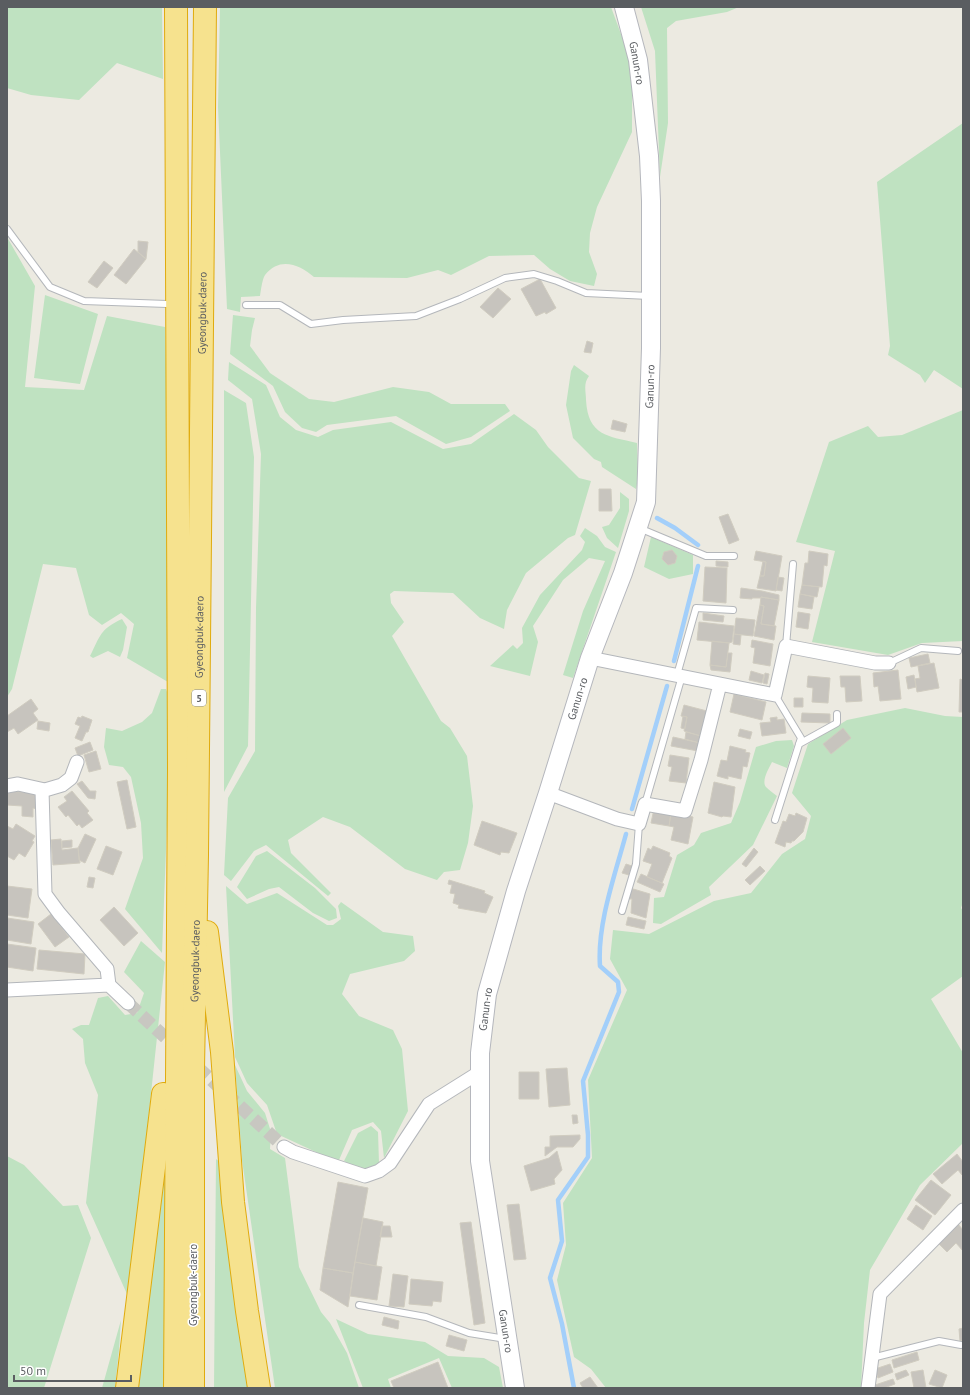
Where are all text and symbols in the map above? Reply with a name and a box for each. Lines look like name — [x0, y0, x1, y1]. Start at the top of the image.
street label: Ganun-ro — [626, 40, 648, 86]
street label: Gyeongbuk-daero — [195, 272, 210, 354]
street label: Ganun-ro — [642, 364, 657, 409]
street label: Gyeongbuk-daero — [192, 596, 206, 678]
street label: Ganun-ro — [564, 676, 591, 722]
road number: 5 — [192, 690, 206, 706]
street label: Gyeongbuk-daero — [187, 920, 203, 1002]
street label: Ganun-ro — [476, 985, 496, 1032]
street label: Gyeongbuk-daero — [186, 1244, 200, 1326]
street label: Ganun-ro — [496, 1308, 516, 1354]
scale bar — [14, 1357, 131, 1383]
text: 50 m — [20, 1363, 46, 1378]

